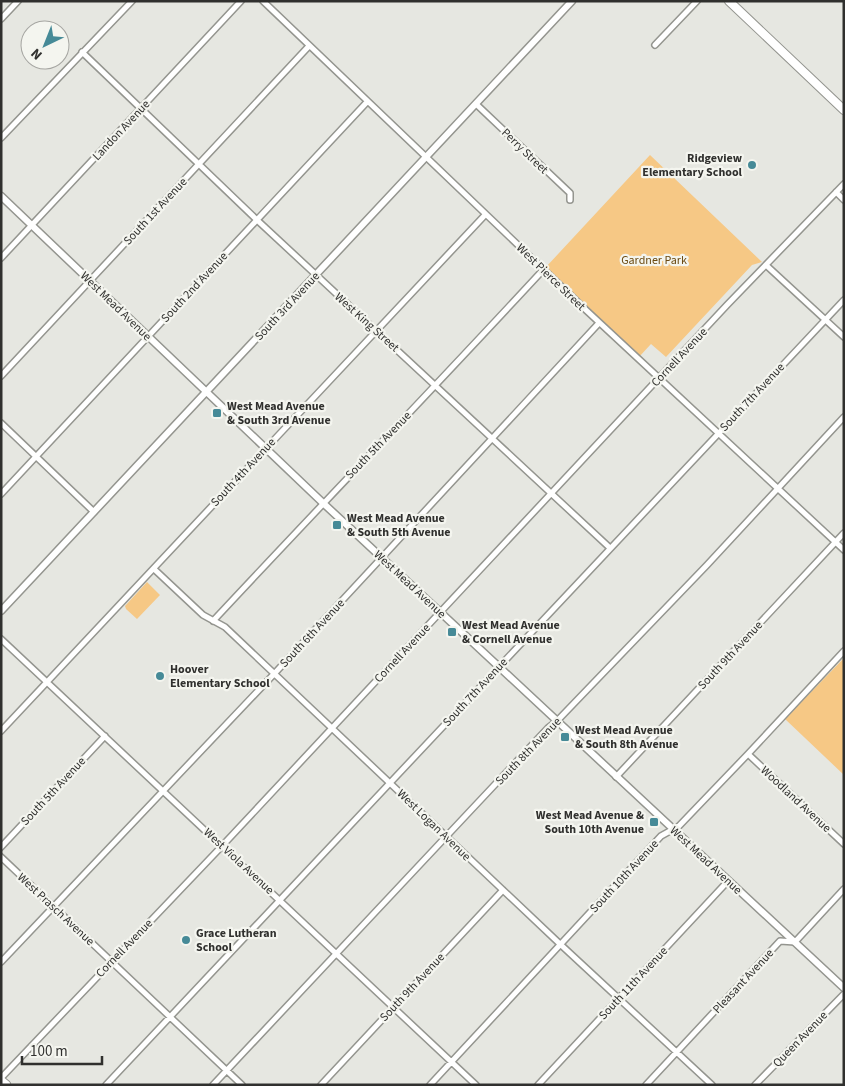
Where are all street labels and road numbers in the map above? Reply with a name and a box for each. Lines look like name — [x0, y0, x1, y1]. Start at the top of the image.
street label: Landon Avenue — [89, 96, 154, 165]
street label: Perry Street — [497, 125, 552, 178]
street label: South 1st Avenue — [120, 174, 191, 249]
street label: West Pierce Street — [512, 240, 589, 315]
street label: South 2nd Avenue — [157, 248, 232, 326]
street label: West Mead Avenue — [76, 268, 155, 345]
street label: South 3rd Avenue — [251, 268, 324, 344]
street label: West King Street — [331, 289, 403, 356]
street label: Cornell Avenue — [647, 324, 711, 391]
street label: South 7th Avenue — [716, 359, 789, 435]
street label: South 5th Avenue — [342, 408, 415, 483]
street label: South 4th Avenue — [207, 434, 280, 510]
street label: West Mead Avenue — [370, 546, 450, 622]
street label: South 6th Avenue — [276, 595, 349, 671]
street label: South 9th Avenue — [694, 617, 767, 693]
street label: Cornell Avenue — [370, 620, 434, 687]
street label: South 7th Avenue — [439, 654, 512, 730]
street label: South 8th Avenue — [492, 714, 565, 789]
street label: South 5th Avenue — [17, 753, 90, 829]
street label: Woodland Avenue — [757, 762, 835, 837]
street label: West Logan Avenue — [393, 786, 474, 865]
street label: West Mead Avenue — [666, 822, 746, 898]
street label: West Viola Avenue — [200, 824, 278, 899]
street label: South 10th Avenue — [586, 836, 663, 917]
street label: West Prasch Avenue — [13, 869, 98, 950]
street label: Cornell Avenue — [92, 915, 157, 981]
street label: South 11th Avenue — [595, 943, 672, 1024]
street label: Pleasant Avenue — [709, 945, 778, 1017]
street label: South 9th Avenue — [376, 949, 449, 1025]
street label: Queen Avenue — [769, 1007, 832, 1071]

